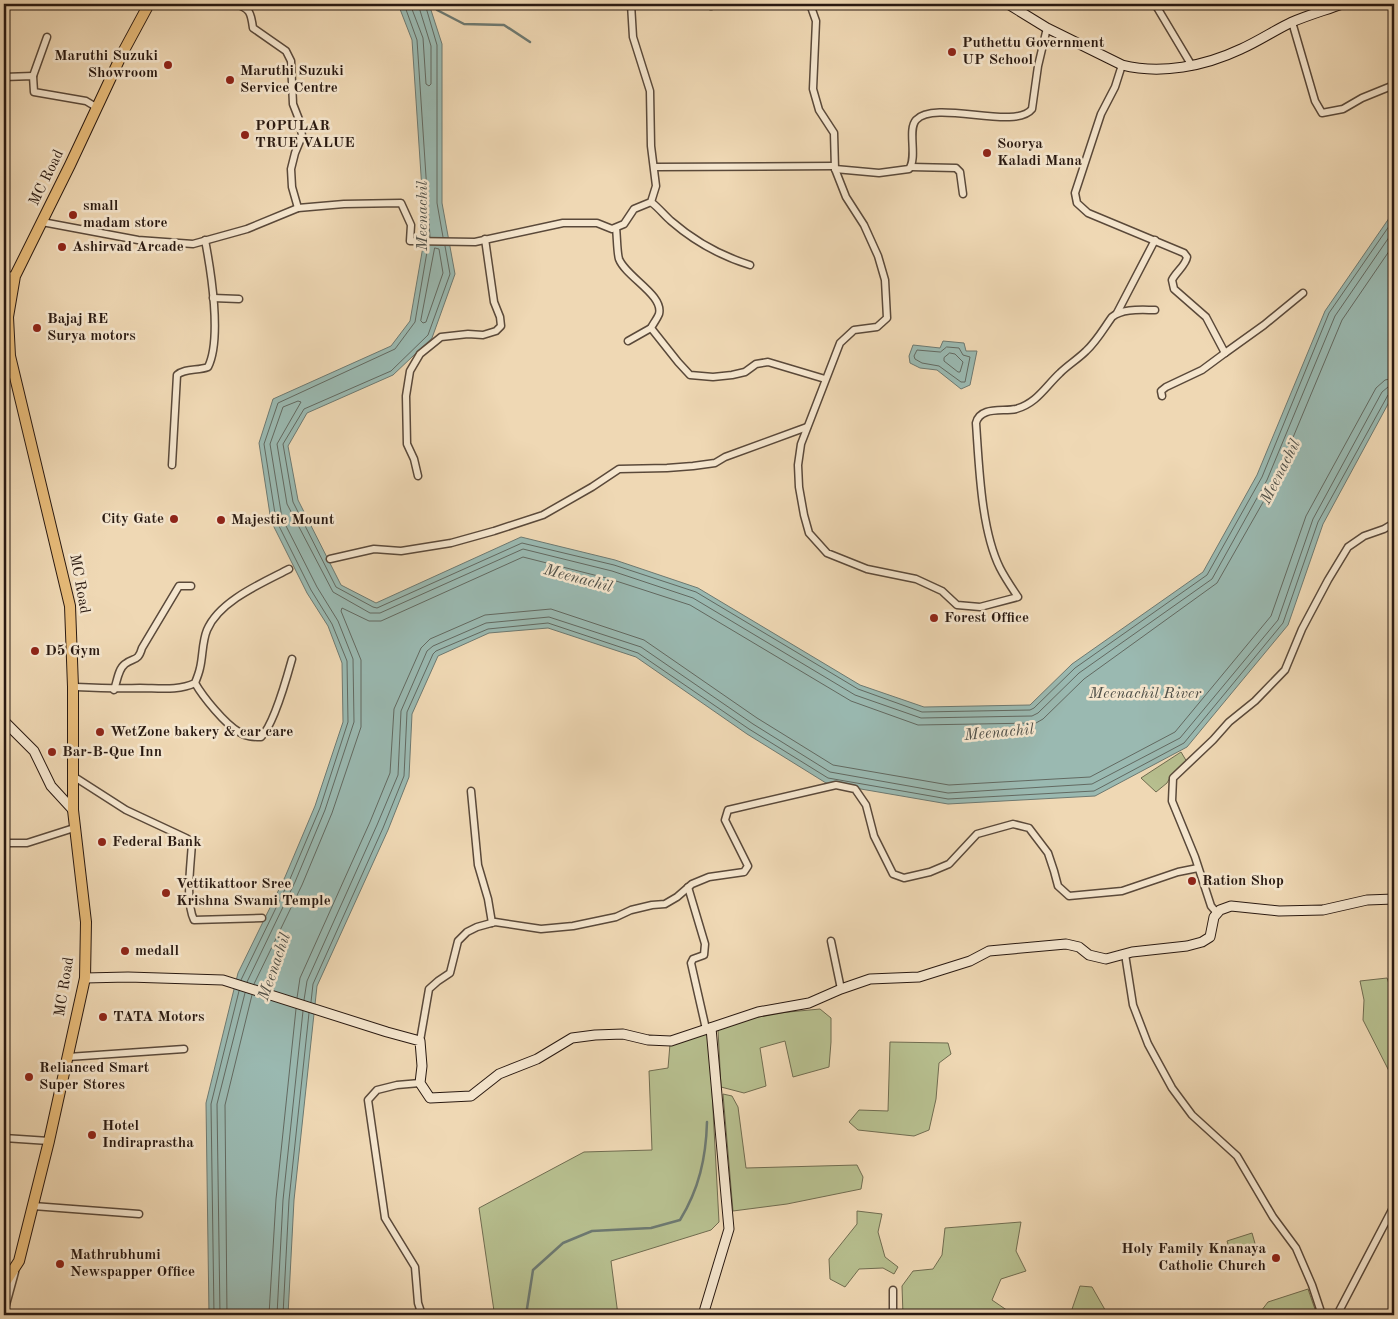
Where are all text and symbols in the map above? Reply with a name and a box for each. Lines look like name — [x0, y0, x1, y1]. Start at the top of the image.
place label: Puthettu Government UP School — [962, 36, 1105, 68]
marker: Puthettu Government UP School — [946, 46, 958, 58]
place label: Maruthi Suzuki Showroom — [54, 49, 158, 81]
marker: Maruthi Suzuki Showroom — [162, 59, 174, 71]
place label: Maruthi Suzuki Service Centre — [240, 64, 344, 96]
marker: Maruthi Suzuki Service Centre — [224, 74, 236, 86]
place label: POPULAR TRUE VALUE — [255, 119, 355, 151]
marker: POPULAR TRUE VALUE — [239, 129, 251, 141]
place label: Soorya Kaladi Mana — [997, 137, 1082, 169]
street label: MC Road — [27, 147, 67, 208]
marker: Soorya Kaladi Mana — [981, 147, 993, 159]
water label: Meenachil — [415, 181, 431, 252]
place label: small madam store — [83, 199, 168, 231]
marker: small madam store — [67, 209, 79, 221]
place label: Ashirvad Arcade — [72, 240, 184, 255]
marker: Ashirvad Arcade — [56, 241, 68, 253]
place label: Bajaj RE Surya motors — [47, 312, 136, 344]
marker: Bajaj RE Surya motors — [31, 322, 43, 334]
water label: Meenachil — [1257, 437, 1304, 508]
place label: City Gate — [101, 512, 164, 527]
marker: City Gate — [168, 513, 180, 525]
place label: Majestic Mount — [231, 513, 335, 528]
marker: Majestic Mount — [215, 514, 227, 526]
street label: MC Road — [66, 553, 92, 615]
water label: Meenachil — [541, 562, 614, 596]
place label: Forest Office — [944, 611, 1029, 626]
marker: Forest Office — [928, 612, 940, 624]
place label: D5 Gym — [45, 644, 100, 659]
marker: D5 Gym — [29, 645, 41, 657]
water label: Meenachil River — [1088, 686, 1202, 702]
water label: Meenachil — [962, 722, 1035, 744]
place label: WetZone bakery & car care — [110, 725, 293, 740]
marker: WetZone bakery & car care — [94, 726, 106, 738]
place label: Bar-B-Que Inn — [62, 745, 162, 760]
marker: Bar-B-Que Inn — [46, 746, 58, 758]
place label: Federal Bank — [112, 835, 202, 850]
marker: Federal Bank — [96, 836, 108, 848]
place label: Ration Shop — [1202, 874, 1284, 889]
marker: Ration Shop — [1186, 875, 1198, 887]
place label: Vettikattoor Sree Krishna Swami Temple — [176, 877, 331, 909]
marker: Vettikattoor Sree Krishna Swami Temple — [160, 887, 172, 899]
water label: Meenachil — [256, 931, 294, 1004]
place label: medall — [135, 944, 179, 959]
marker: medall — [119, 945, 131, 957]
street label: MC Road — [53, 956, 77, 1018]
place label: TATA Motors — [113, 1010, 204, 1025]
marker: TATA Motors — [97, 1011, 109, 1023]
place label: Relianced Smart Super Stores — [39, 1061, 150, 1093]
marker: Relianced Smart Super Stores — [23, 1071, 35, 1083]
place label: Hotel Indiraprastha — [102, 1119, 194, 1151]
marker: Hotel Indiraprastha — [86, 1129, 98, 1141]
place label: Holy Family Knanaya Catholic Church — [1121, 1242, 1266, 1274]
place label: Mathrubhumi Newspapper Office — [70, 1248, 195, 1280]
marker: Holy Family Knanaya Catholic Church — [1270, 1252, 1282, 1264]
marker: Mathrubhumi Newspapper Office — [54, 1258, 66, 1270]

